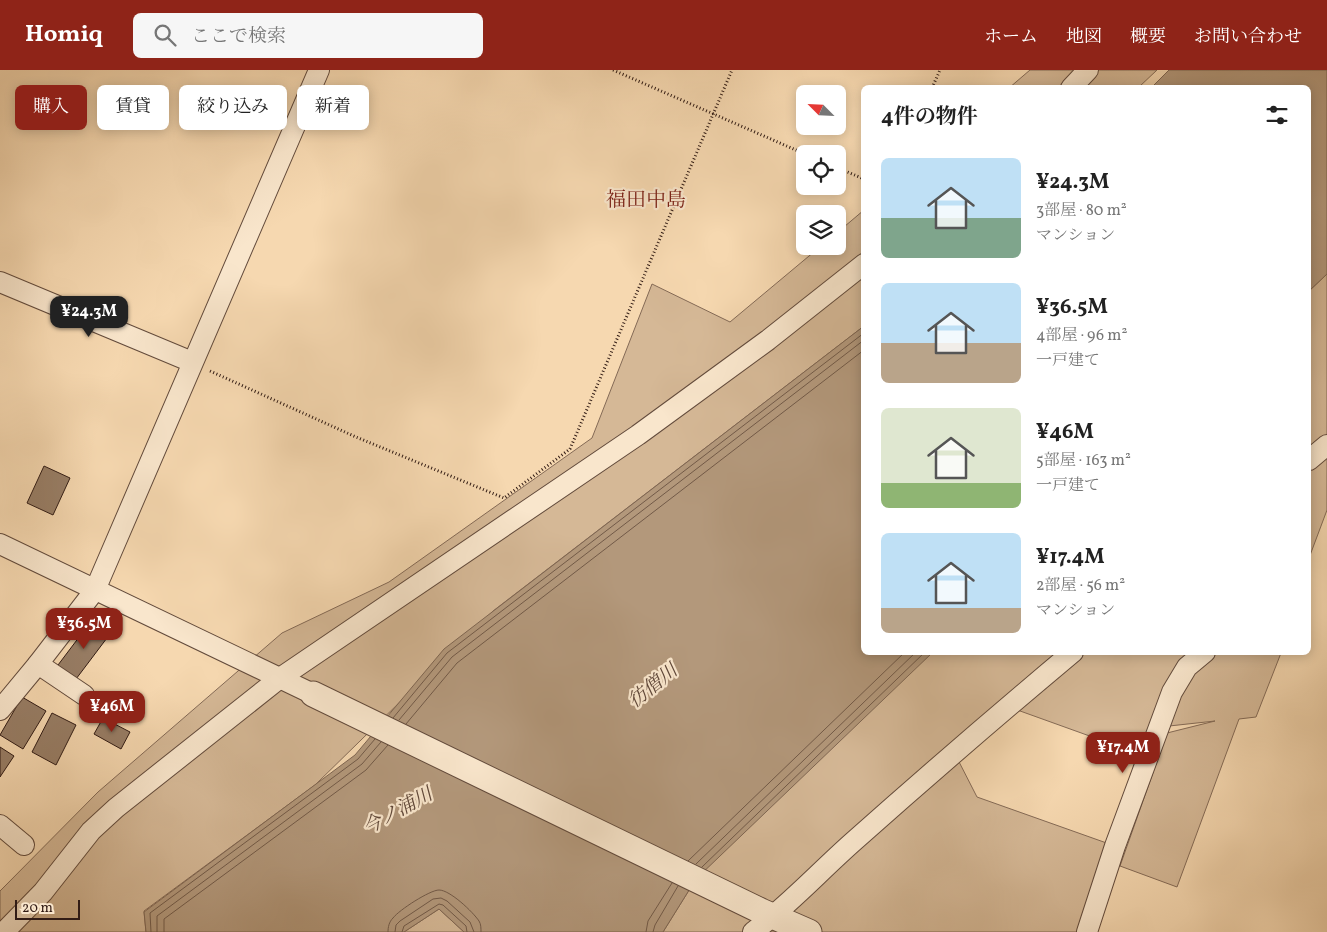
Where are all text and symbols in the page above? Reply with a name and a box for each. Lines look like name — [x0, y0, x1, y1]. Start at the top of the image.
search box — [133, 13, 483, 58]
text: Homiq — [25, 18, 103, 52]
icon: search — [151, 21, 179, 49]
text: ここで検索 — [191, 24, 286, 50]
text: ホーム — [984, 25, 1038, 50]
text: 地図 — [1066, 25, 1102, 50]
text: 概要 — [1130, 25, 1166, 50]
text: お問い合わせ — [1194, 25, 1302, 50]
chip: 購入 — [15, 85, 87, 130]
chip: 賃貸 — [97, 85, 169, 130]
chip: 絞り込み — [179, 85, 287, 130]
chip: 新着 — [297, 85, 369, 130]
north arrow — [796, 85, 846, 135]
map controls — [796, 85, 846, 255]
icon: filters — [1263, 101, 1291, 129]
text: 4件の物件 — [881, 103, 978, 132]
button: locate — [796, 145, 846, 195]
text: ¥24.3M — [1036, 168, 1109, 197]
icon: home — [921, 178, 981, 238]
district label: 福田中島 — [606, 187, 686, 215]
text: 3部屋 · 80 m² — [1036, 200, 1127, 222]
button: layers — [796, 205, 846, 255]
text: マンション — [1036, 225, 1115, 247]
text: ¥36.5M — [1036, 293, 1108, 322]
pin: ¥24.3M — [48, 296, 130, 338]
text: ¥24.3M — [61, 301, 117, 323]
icon: home — [921, 303, 981, 363]
text: 4部屋 · 96 m² — [1036, 325, 1127, 347]
text: 一戸建て — [1036, 350, 1100, 372]
text: ¥46M — [1036, 418, 1094, 447]
icon: home — [921, 428, 981, 488]
text: 5部屋 · 163 m² — [1036, 450, 1131, 472]
text: 一戸建て — [1036, 475, 1100, 497]
text: ¥17.4M — [1036, 543, 1105, 572]
icon: home — [921, 553, 981, 613]
text: 2部屋 · 56 m² — [1036, 575, 1125, 597]
text: マンション — [1036, 600, 1115, 622]
pin: ¥36.5M — [43, 608, 125, 650]
text: ¥36.5M — [57, 613, 111, 635]
water label: 彷僧川 — [623, 657, 685, 715]
pin: ¥46M — [82, 690, 142, 733]
text: ¥46M — [90, 696, 134, 718]
pin: ¥17.4M — [1082, 732, 1164, 774]
text: ¥17.4M — [1097, 737, 1149, 759]
water label: 今ノ浦川 — [358, 781, 439, 842]
scale bar — [15, 897, 80, 920]
text: 20 m — [22, 899, 53, 918]

